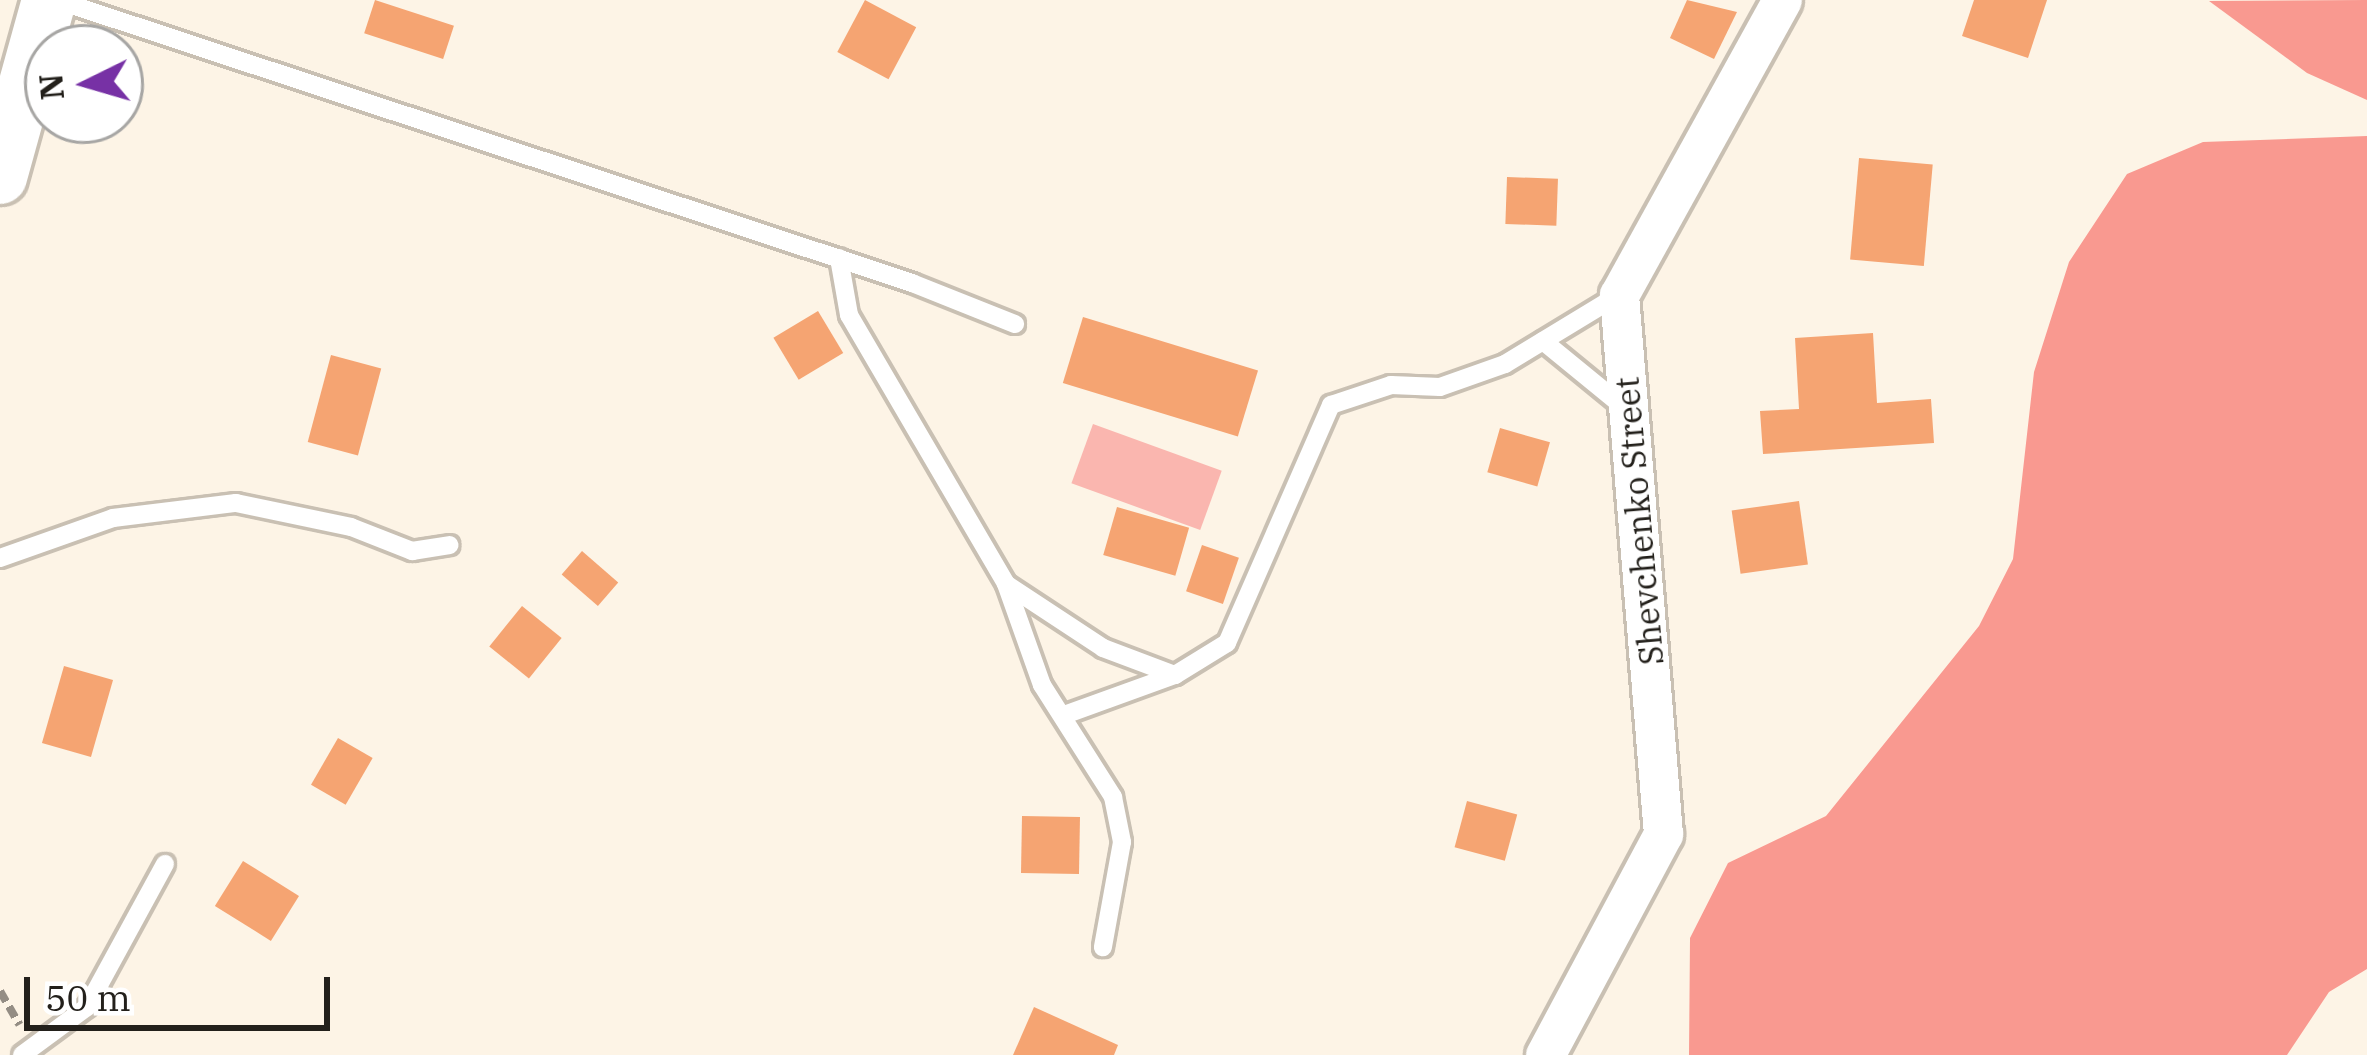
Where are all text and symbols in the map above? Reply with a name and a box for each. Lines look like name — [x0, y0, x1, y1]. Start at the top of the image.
north arrow — [24, 24, 144, 144]
text: N — [28, 72, 73, 102]
street label: Shevchenko Street — [1607, 375, 1671, 667]
scale bar — [30, 953, 336, 1027]
text: 50 m — [45, 974, 131, 1021]

